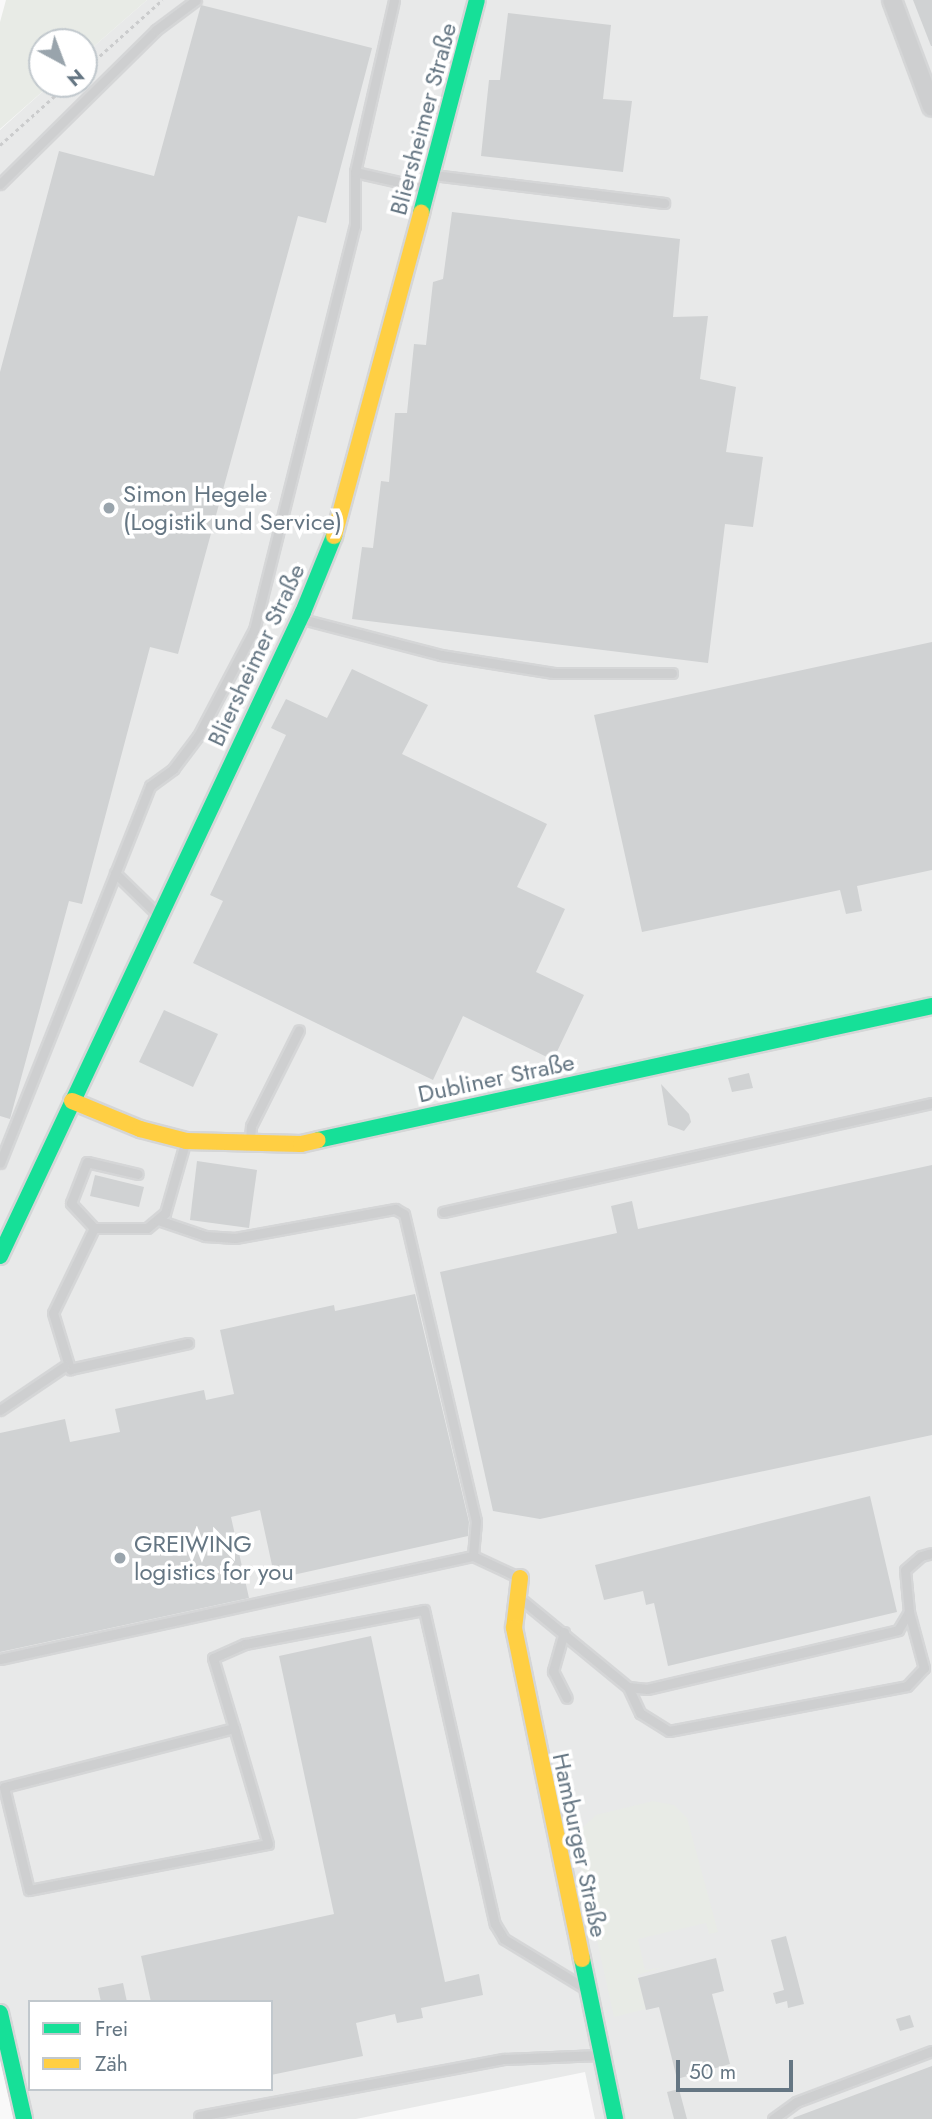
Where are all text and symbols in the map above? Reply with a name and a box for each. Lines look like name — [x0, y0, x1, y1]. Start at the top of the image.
street label: Bliersheimer Straße — [384, 20, 462, 218]
north arrow — [28, 28, 98, 98]
text: N — [61, 63, 90, 93]
place label: Simon Hegele (Logistik und Service) — [123, 480, 342, 536]
marker: Simon Hegele (Logistik und Service) — [101, 500, 117, 516]
street label: Bliersheimer Straße — [201, 559, 311, 751]
street label: Dubliner Straße — [415, 1047, 577, 1109]
place label: GREIWING logistics for you — [134, 1530, 294, 1586]
marker: GREIWING logistics for you — [112, 1550, 128, 1566]
street label: Hamburger Straße — [546, 1750, 614, 1940]
legend — [28, 2000, 273, 2091]
text: Frei — [95, 2014, 128, 2044]
scale bar — [680, 2046, 797, 2090]
text: Zäh — [95, 2049, 128, 2079]
text: 50 m — [689, 2057, 736, 2087]

